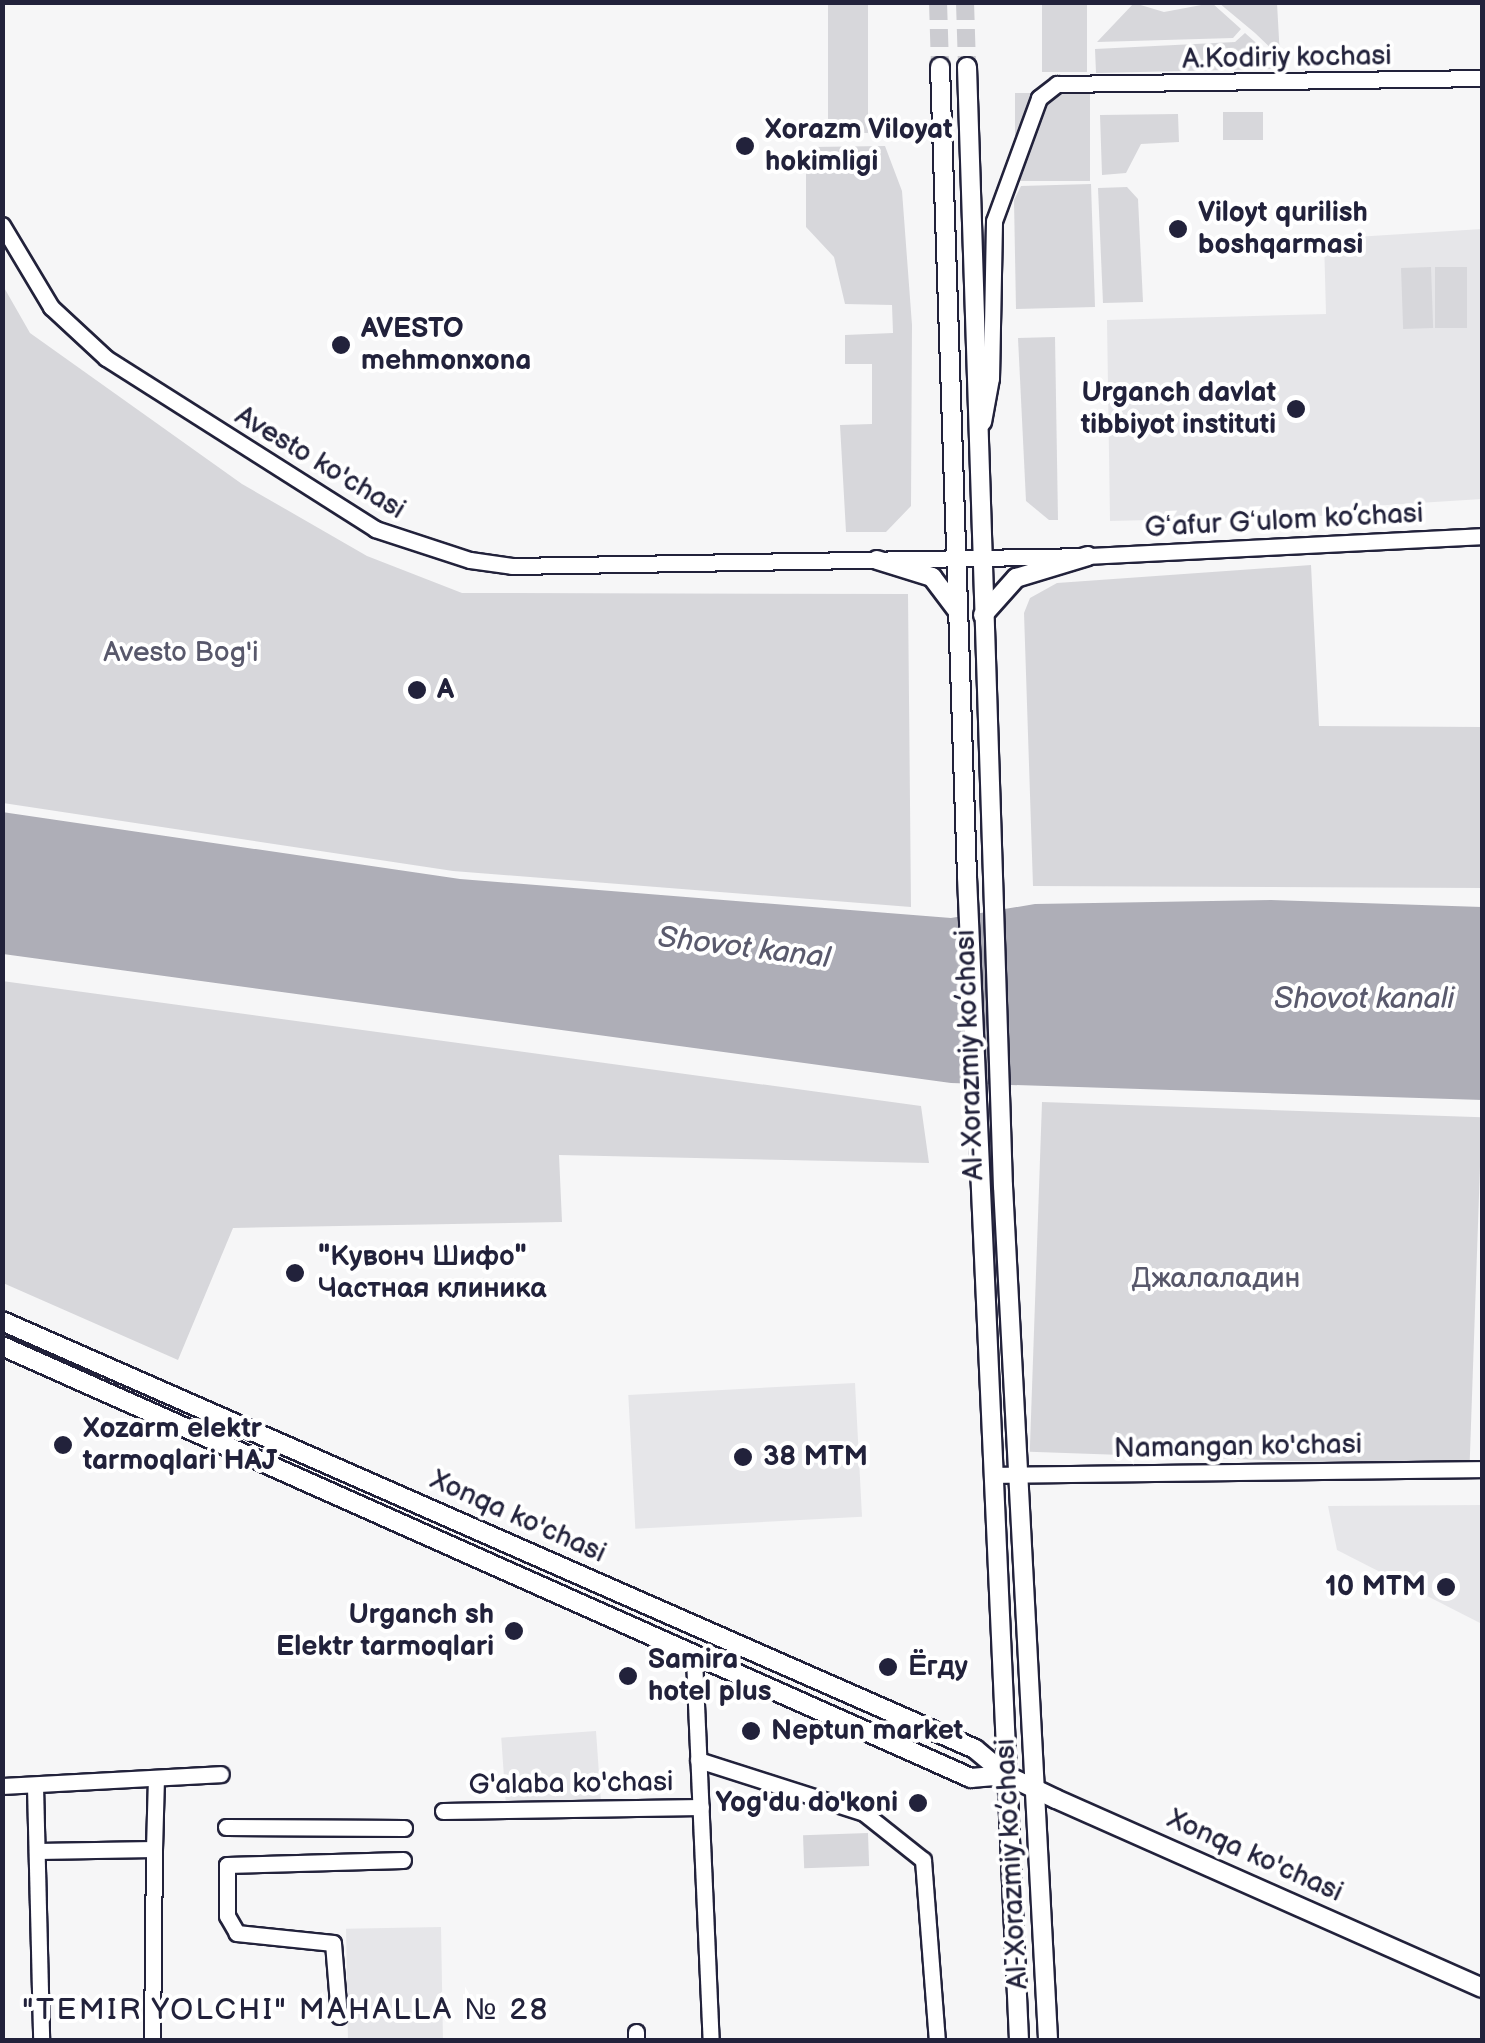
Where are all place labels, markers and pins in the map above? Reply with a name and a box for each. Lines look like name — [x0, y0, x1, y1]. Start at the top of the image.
place label: Xorazm Viloyat hokimligi — [765, 113, 954, 179]
marker: Xorazm Viloyat hokimligi — [734, 135, 756, 157]
place label: Viloyt qurilish boshqarmasi — [1198, 196, 1368, 262]
marker: Viloyt qurilish boshqarmasi — [1167, 218, 1189, 240]
place label: AVESTO mehmonxona — [361, 312, 531, 378]
marker: AVESTO mehmonxona — [330, 334, 352, 356]
place label: Urganch davlat tibbiyot instituti — [1081, 376, 1276, 442]
marker: Urganch davlat tibbiyot instituti — [1285, 398, 1307, 420]
place label: A — [437, 673, 454, 707]
marker: A — [406, 679, 428, 701]
place label: "Кувонч Шифо" Частная клиника — [318, 1240, 546, 1306]
marker: "Кувонч Шифо" Частная клиника — [282, 1260, 308, 1286]
place label: Xozarm elektr tarmoqlari HAJ — [83, 1412, 277, 1478]
marker: Xozarm elektr tarmoqlari HAJ — [52, 1434, 74, 1456]
place label: 38 MTM — [763, 1440, 868, 1474]
marker: 38 MTM — [732, 1446, 754, 1468]
place label: 10 MTM — [1325, 1570, 1426, 1604]
marker: 10 MTM — [1435, 1576, 1457, 1598]
place label: Urganch sh Elektr tarmoqlari — [276, 1598, 494, 1664]
marker: Urganch sh Elektr tarmoqlari — [503, 1620, 525, 1642]
place label: Samira hotel plus — [648, 1643, 771, 1709]
place label: Ёгду — [908, 1650, 968, 1684]
marker: Ёгду — [877, 1656, 899, 1678]
marker: Samira hotel plus — [617, 1665, 639, 1687]
place label: Neptun market — [771, 1714, 963, 1748]
marker: Neptun market — [740, 1720, 762, 1742]
place label: Yog'du do'koni — [716, 1786, 898, 1820]
marker: Yog'du do'koni — [907, 1792, 929, 1814]

